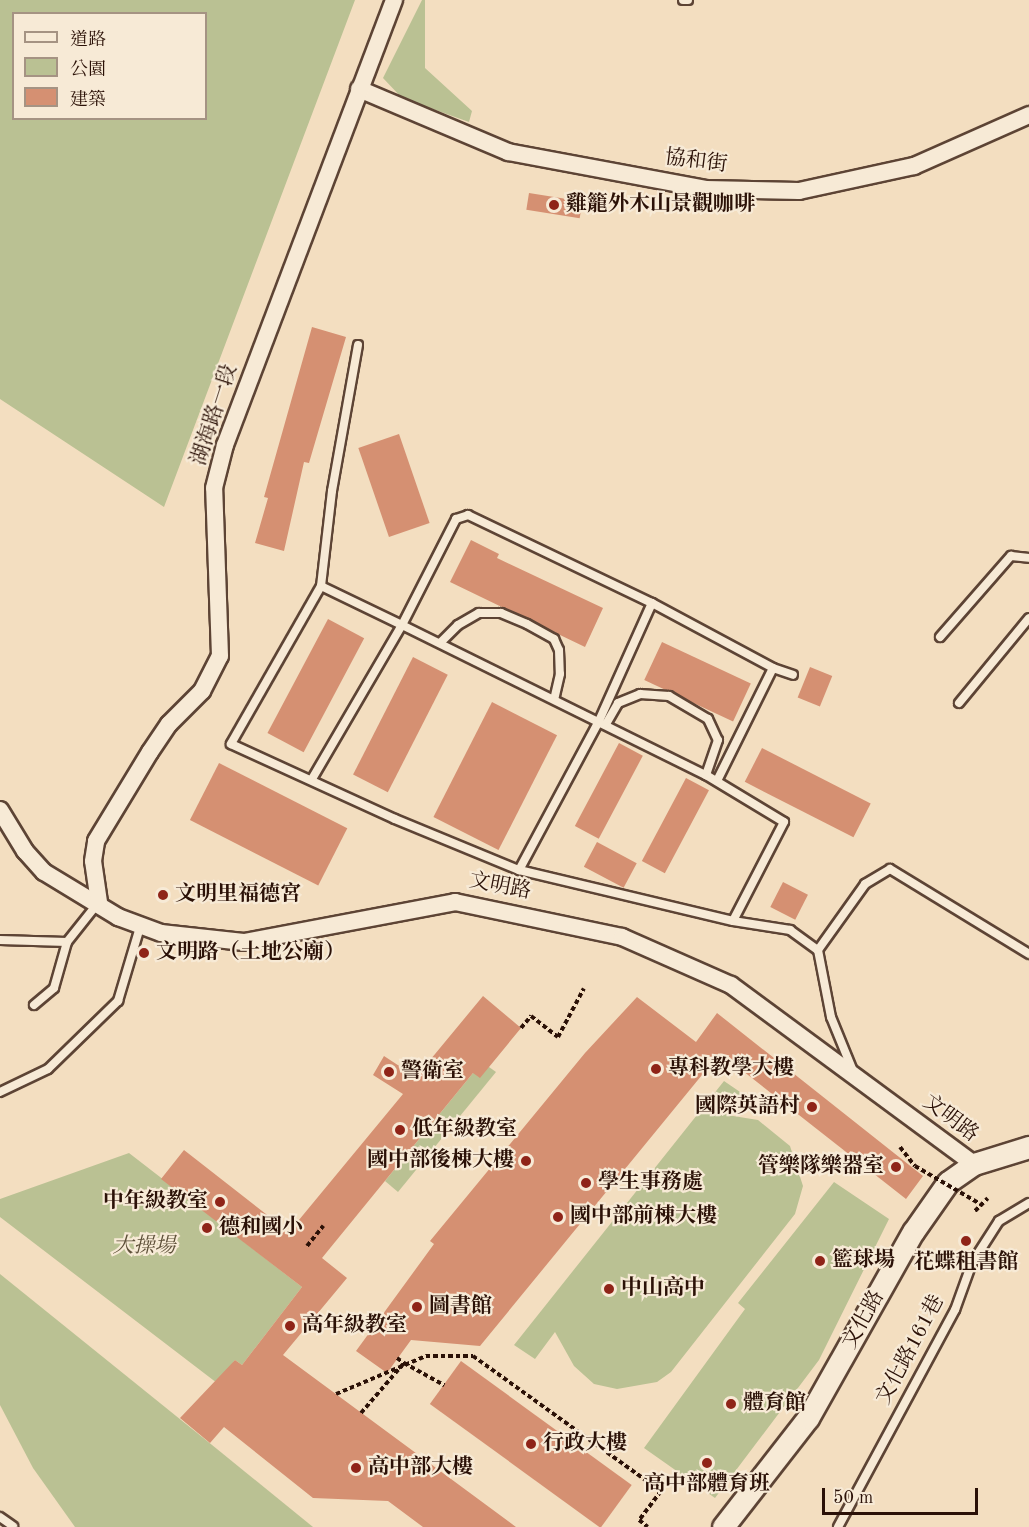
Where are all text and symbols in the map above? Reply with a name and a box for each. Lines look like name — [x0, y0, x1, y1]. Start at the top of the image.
legend — [12, 12, 207, 120]
text: 道路 — [70, 31, 106, 49]
text: 公園 — [70, 61, 106, 79]
text: 建築 — [70, 91, 106, 109]
street label: 協和街 — [663, 146, 729, 178]
place label: 雞籠外木山景觀咖啡 — [566, 192, 755, 218]
marker: 雞籠外木山景觀咖啡 — [547, 198, 561, 212]
street label: 湖海路一段 — [187, 361, 243, 469]
street label: 文明路 — [467, 869, 533, 905]
place label: 文明里福德宮 — [175, 882, 301, 908]
marker: 文明里福德宮 — [156, 888, 170, 902]
place label: 文明路（土地公廟） — [156, 940, 345, 966]
marker: 文明路（土地公廟） — [137, 946, 151, 960]
place label: 專科教學大樓 — [668, 1056, 794, 1082]
place label: 警衛室 — [401, 1059, 464, 1085]
marker: 專科教學大樓 — [649, 1062, 663, 1076]
marker: 警衛室 — [382, 1065, 396, 1079]
street label: 文明路 — [917, 1090, 983, 1148]
place label: 國際英語村 — [695, 1094, 800, 1120]
marker: 國際英語村 — [805, 1100, 819, 1114]
place label: 低年級教室 — [412, 1117, 517, 1143]
marker: 低年級教室 — [393, 1123, 407, 1137]
place label: 國中部後棟大樓 — [367, 1148, 514, 1174]
marker: 國中部後棟大樓 — [519, 1154, 533, 1168]
place label: 管樂隊樂器室 — [758, 1154, 884, 1180]
marker: 管樂隊樂器室 — [889, 1160, 903, 1174]
place label: 學生事務處 — [598, 1170, 703, 1196]
marker: 學生事務處 — [579, 1176, 593, 1190]
place label: 中年級教室 — [103, 1189, 208, 1215]
marker: 中年級教室 — [213, 1195, 227, 1209]
place label: 國中部前棟大樓 — [570, 1204, 717, 1230]
marker: 國中部前棟大樓 — [551, 1210, 565, 1224]
place label: 德和國小 — [219, 1215, 303, 1241]
marker: 德和國小 — [200, 1221, 214, 1235]
park label: 大操場 — [113, 1234, 175, 1260]
marker: 花蝶租書館 — [959, 1234, 973, 1248]
place label: 籃球場 — [832, 1248, 895, 1274]
place label: 花蝶租書館 — [914, 1250, 1018, 1276]
marker: 籃球場 — [813, 1254, 827, 1268]
place label: 中山高中 — [621, 1276, 705, 1302]
marker: 中山高中 — [602, 1282, 616, 1296]
street label: 文化路 — [838, 1286, 890, 1354]
street label: 文化路161巷 — [872, 1291, 950, 1409]
place label: 圖書館 — [429, 1294, 492, 1320]
marker: 圖書館 — [410, 1300, 424, 1314]
place label: 高年級教室 — [302, 1313, 407, 1339]
marker: 高年級教室 — [283, 1319, 297, 1333]
place label: 體育館 — [743, 1391, 806, 1417]
marker: 體育館 — [724, 1397, 738, 1411]
place label: 行政大樓 — [543, 1431, 627, 1457]
marker: 行政大樓 — [524, 1437, 538, 1451]
place label: 高中部大樓 — [368, 1455, 473, 1481]
marker: 高中部體育班 — [700, 1456, 714, 1470]
marker: 高中部大樓 — [349, 1461, 363, 1475]
place label: 高中部體育班 — [644, 1472, 770, 1498]
scale bar — [825, 1476, 981, 1514]
text: 50 m — [833, 1489, 873, 1507]

